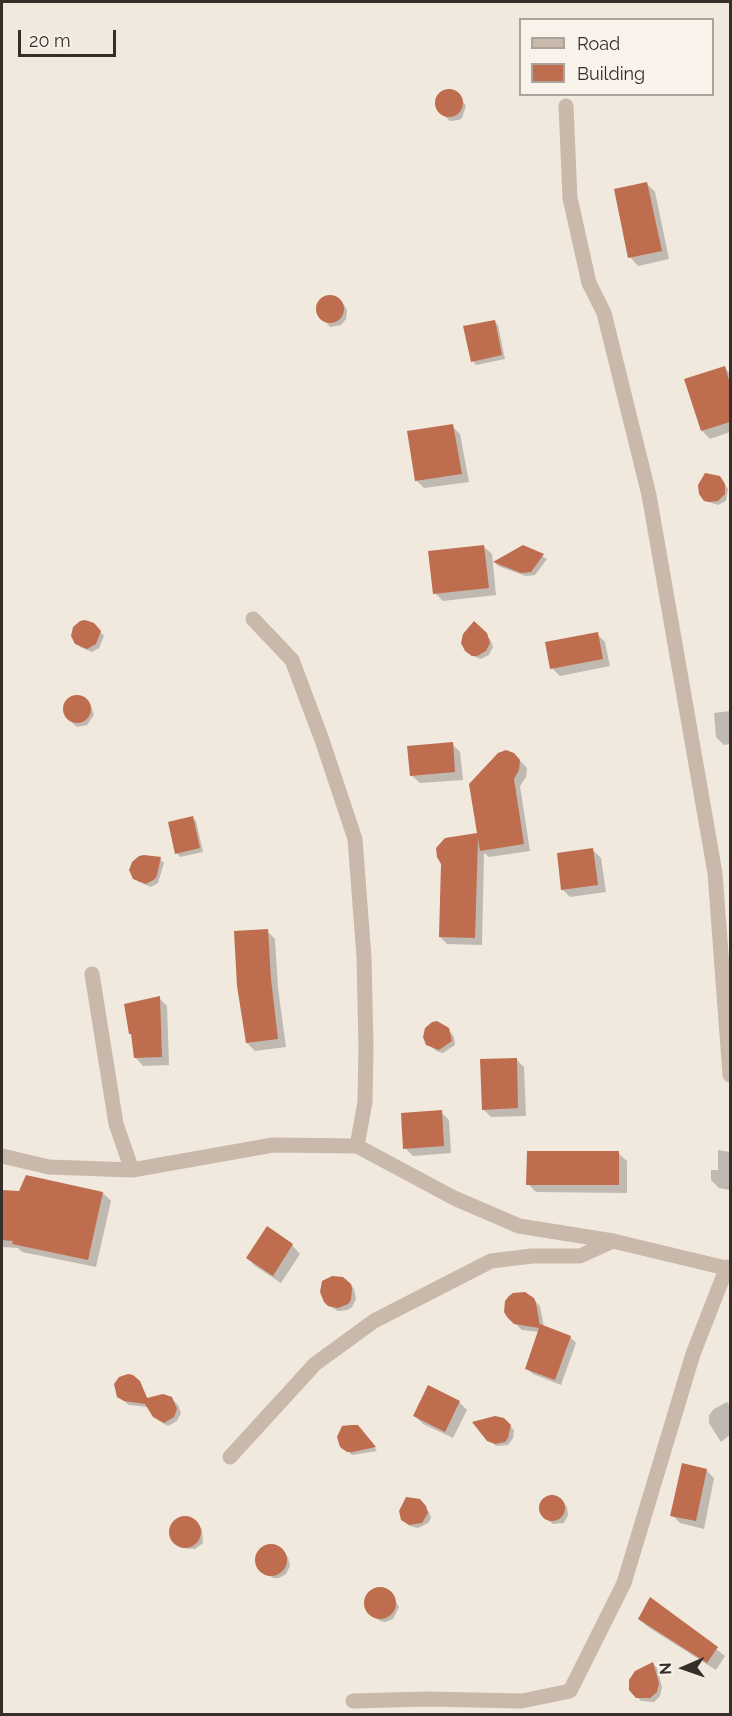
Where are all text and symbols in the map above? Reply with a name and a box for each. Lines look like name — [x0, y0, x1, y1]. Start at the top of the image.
scale bar — [21, 18, 118, 56]
legend — [519, 18, 714, 96]
text: 20 m — [29, 30, 71, 51]
text: Road — [577, 33, 620, 54]
text: Building — [577, 63, 645, 84]
north arrow — [654, 1638, 714, 1698]
text: N — [656, 1662, 675, 1675]

